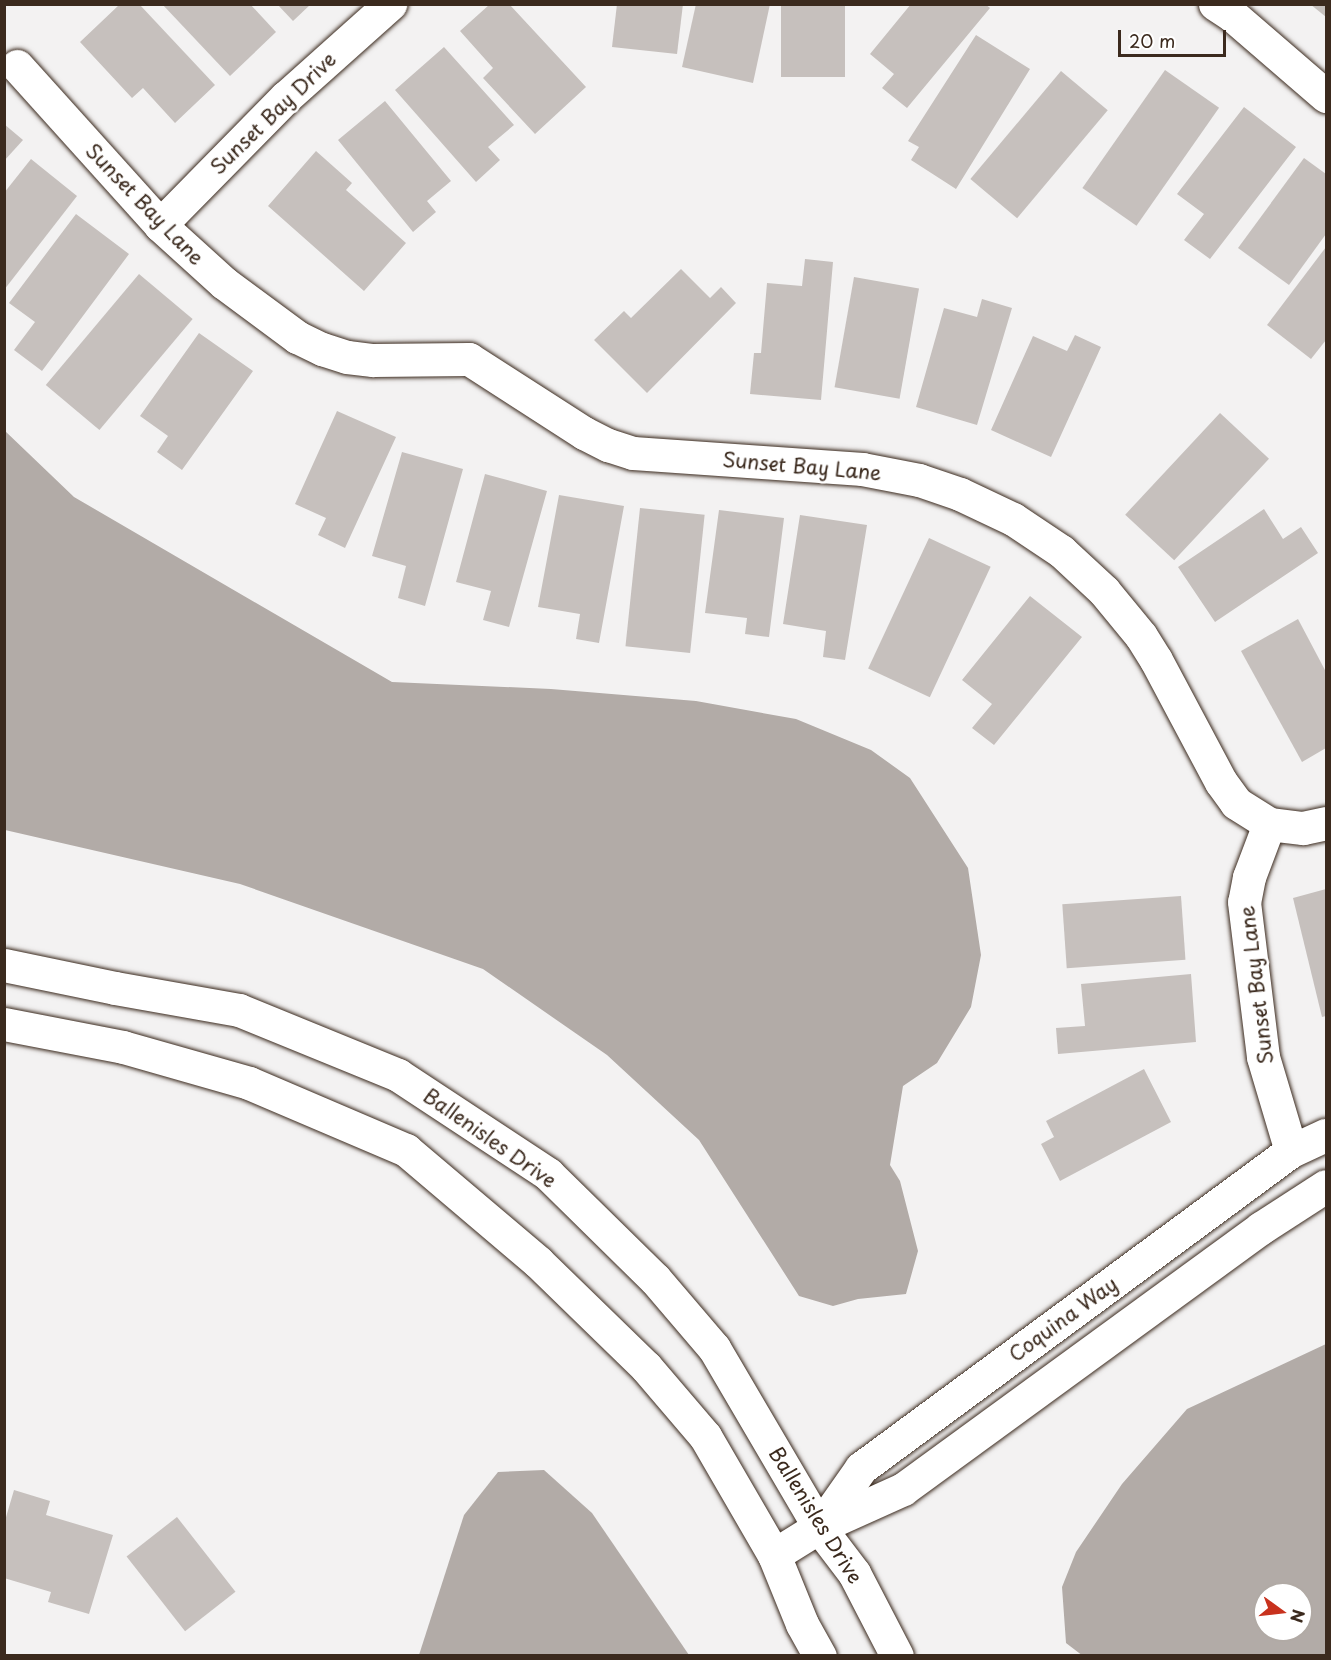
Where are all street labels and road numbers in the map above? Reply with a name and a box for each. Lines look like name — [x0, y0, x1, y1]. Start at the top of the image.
street label: Sunset Bay Drive — [205, 47, 341, 179]
street label: Sunset Bay Lane — [80, 138, 210, 270]
street label: Sunset Bay Lane — [720, 447, 884, 485]
street label: Sunset Bay Lane — [1234, 903, 1278, 1067]
street label: Ballenisles Drive — [419, 1083, 561, 1193]
street label: Coquina Way — [1004, 1272, 1122, 1366]
street label: Ballenisles Drive — [764, 1442, 868, 1588]

